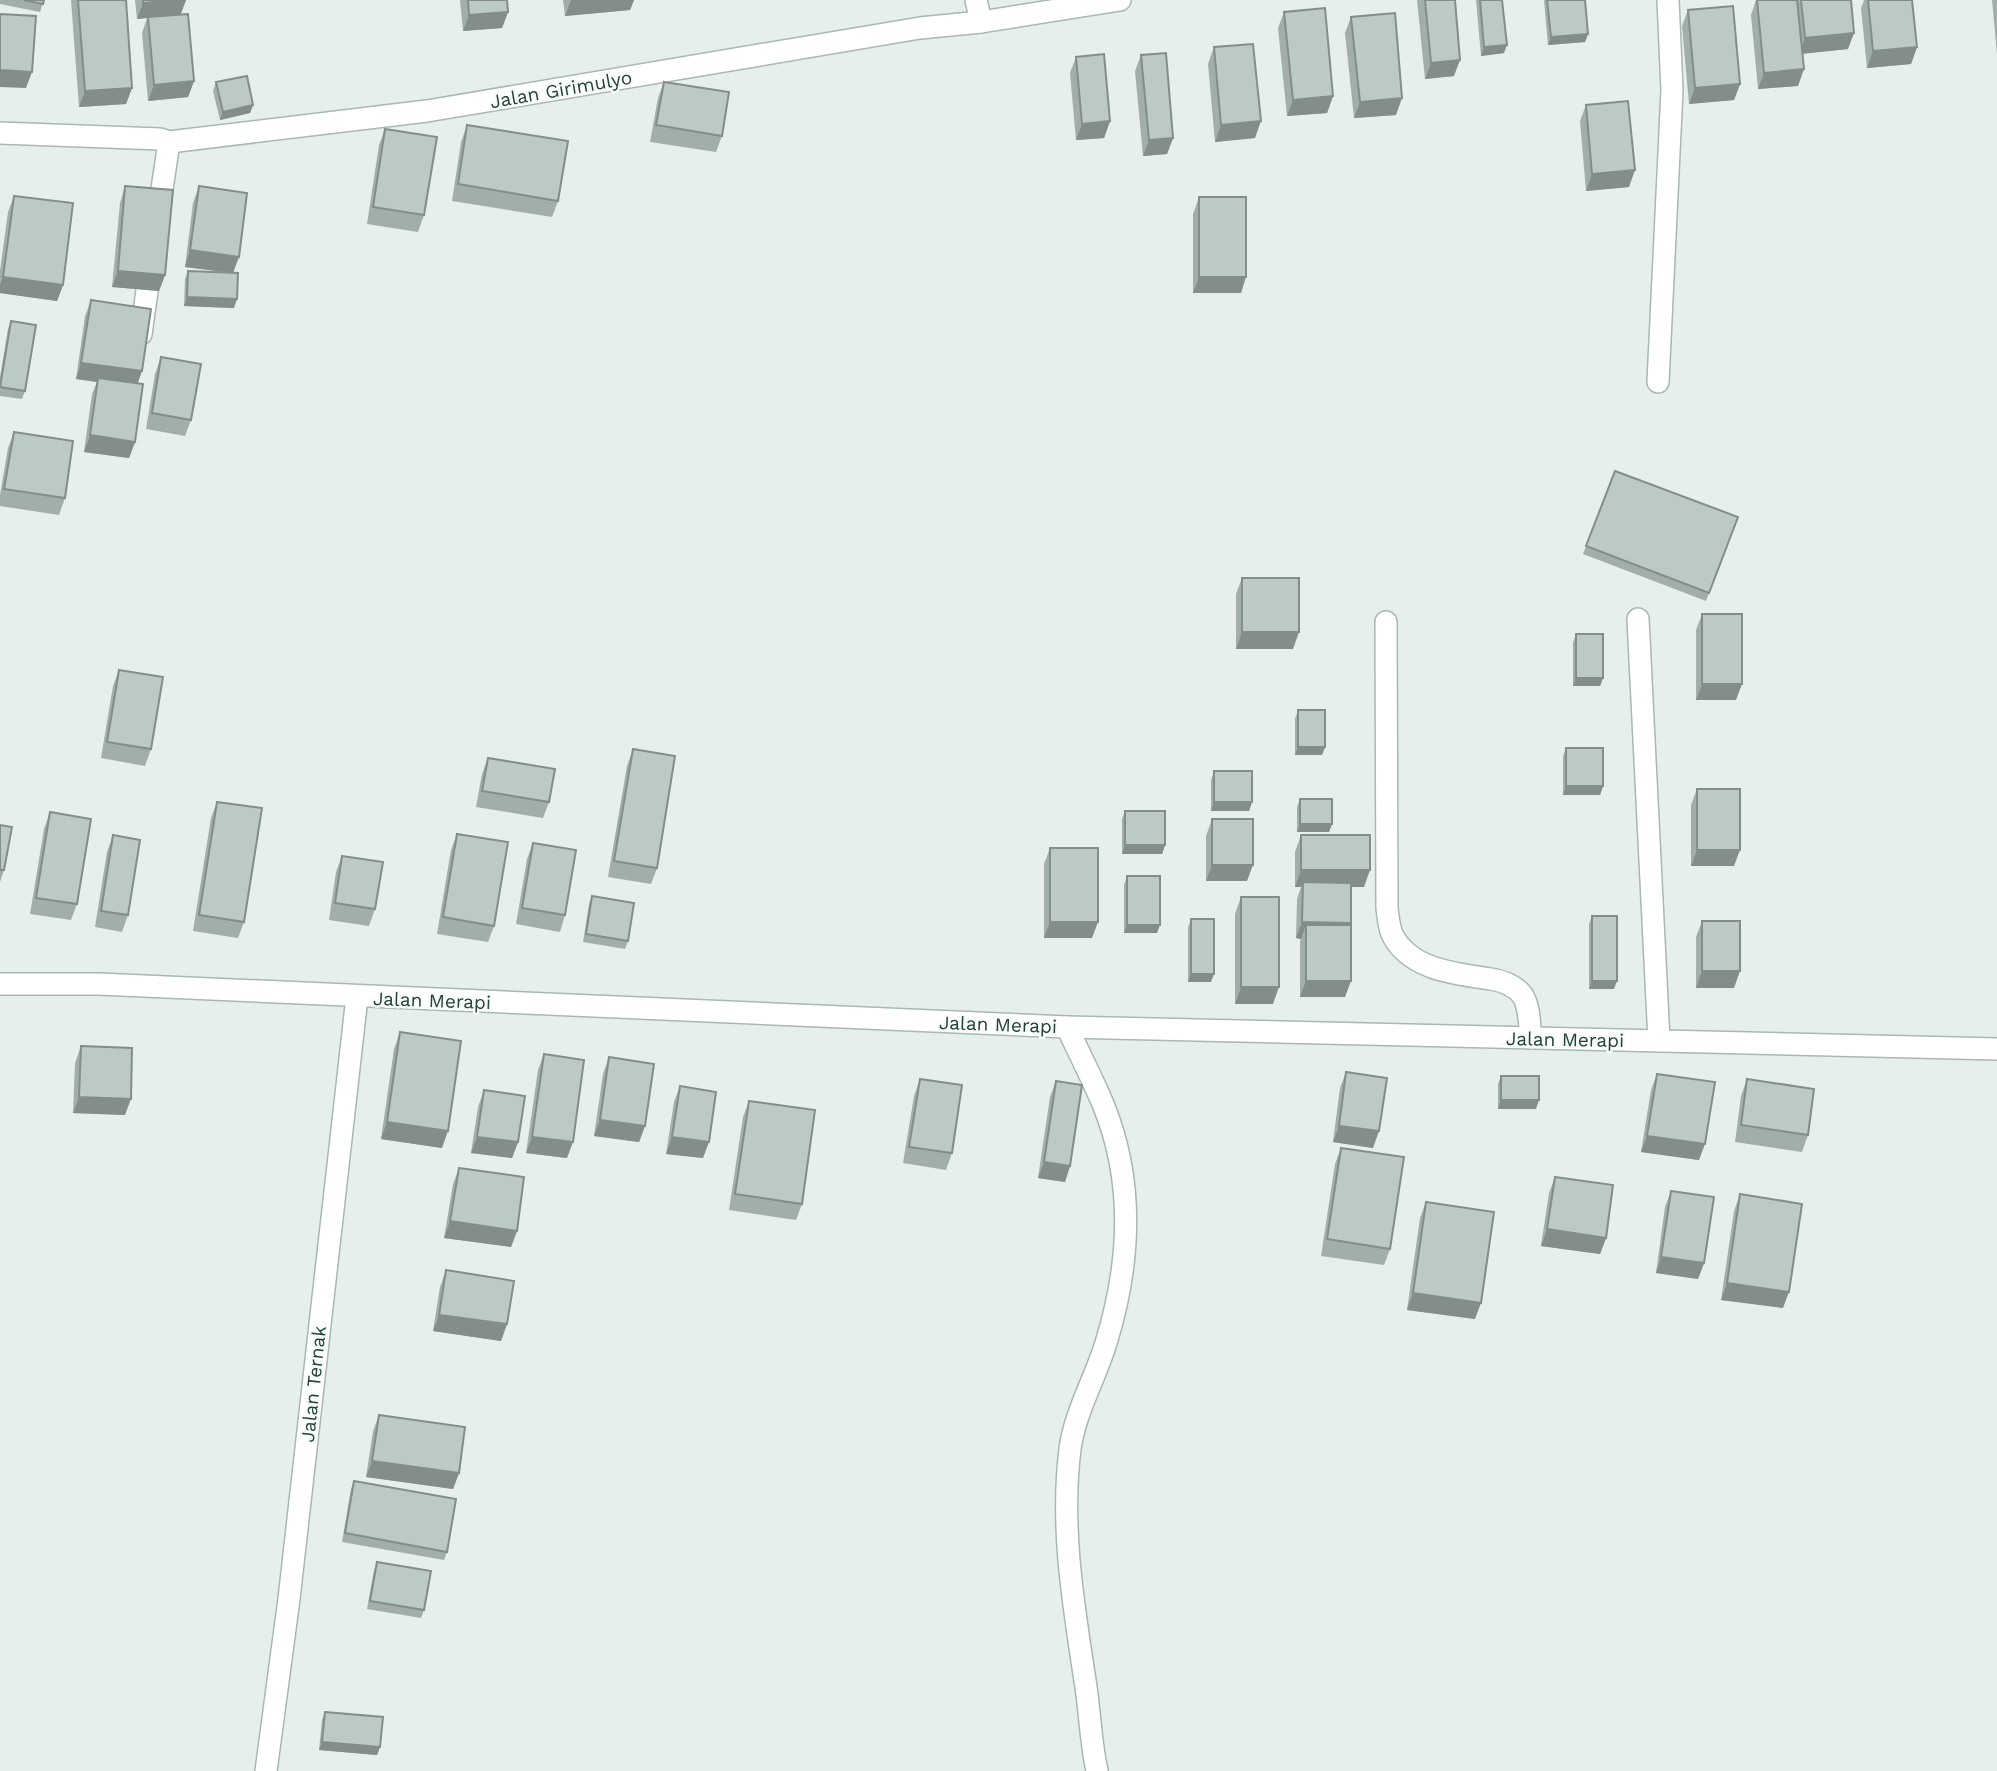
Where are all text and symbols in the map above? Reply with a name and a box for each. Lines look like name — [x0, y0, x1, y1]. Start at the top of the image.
street label: Jalan Girimulyo — [488, 66, 634, 113]
street label: Jalan Merapi — [373, 987, 491, 1014]
street label: Jalan Merapi — [939, 1011, 1057, 1038]
street label: Jalan Merapi — [1506, 1027, 1624, 1052]
street label: Jalan Ternak — [296, 1325, 331, 1443]

